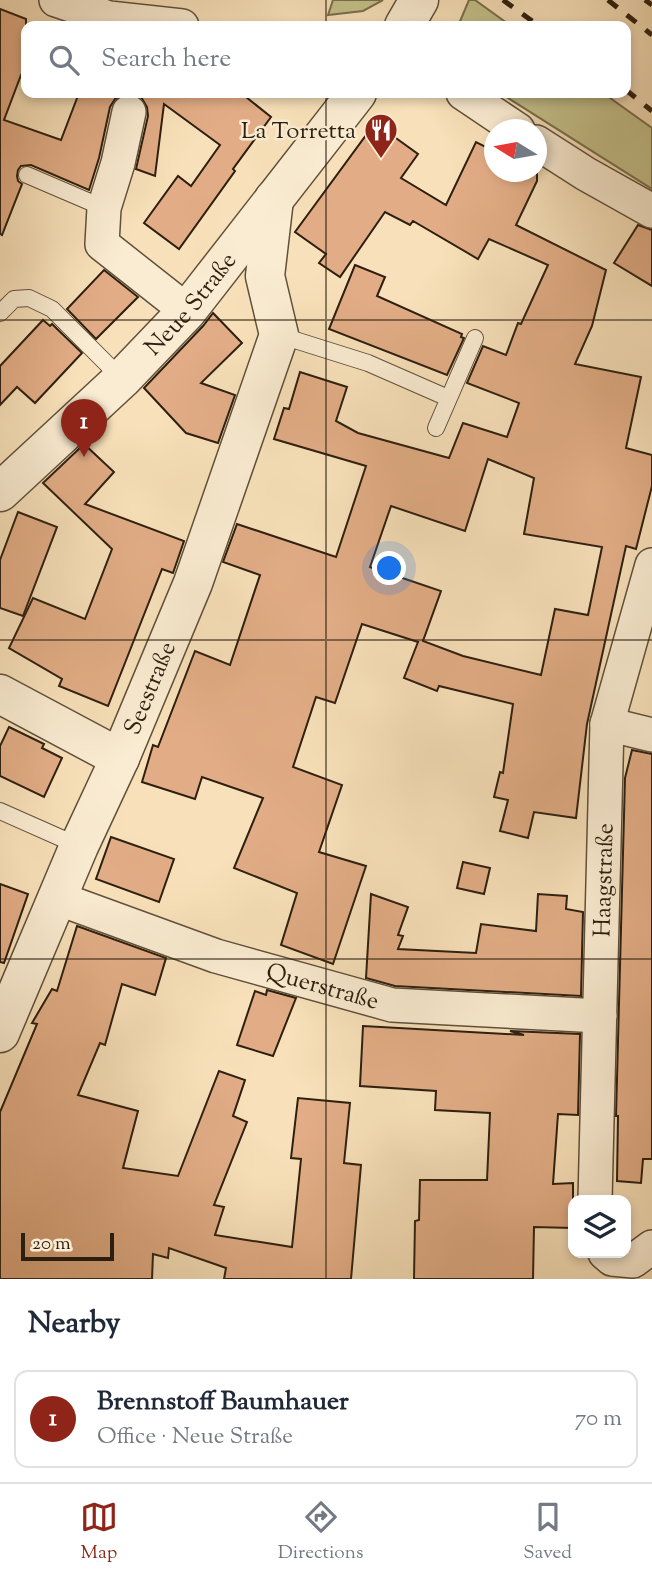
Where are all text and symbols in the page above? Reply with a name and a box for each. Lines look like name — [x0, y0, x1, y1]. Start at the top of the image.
search box — [21, 21, 631, 98]
icon: search — [45, 41, 83, 79]
text: Search here — [101, 41, 231, 78]
restaurant icon: La Torretta — [362, 111, 400, 160]
place label: La Torretta — [241, 115, 356, 149]
north arrow — [484, 119, 547, 182]
street label: Neue Straße — [138, 246, 246, 364]
pin: 1 — [61, 399, 107, 457]
your location — [372, 551, 406, 585]
street label: Seestraße — [116, 637, 186, 741]
street label: Haagstraße — [587, 823, 623, 938]
street label: Querstraße — [262, 956, 382, 1020]
map controls — [568, 1195, 631, 1258]
button: layers — [568, 1195, 631, 1258]
scale bar — [21, 1230, 114, 1262]
text: 20 m — [32, 1231, 71, 1258]
text: Nearby — [28, 1303, 120, 1346]
text: Brennstoff Baumhauer — [97, 1384, 349, 1421]
text: 1 — [49, 1403, 57, 1436]
text: 70 m — [575, 1403, 622, 1436]
text: Office · Neue Straße — [97, 1421, 293, 1454]
tab: Map — [80, 1498, 118, 1567]
tab: Directions — [278, 1498, 363, 1567]
tab: Saved — [523, 1498, 572, 1567]

